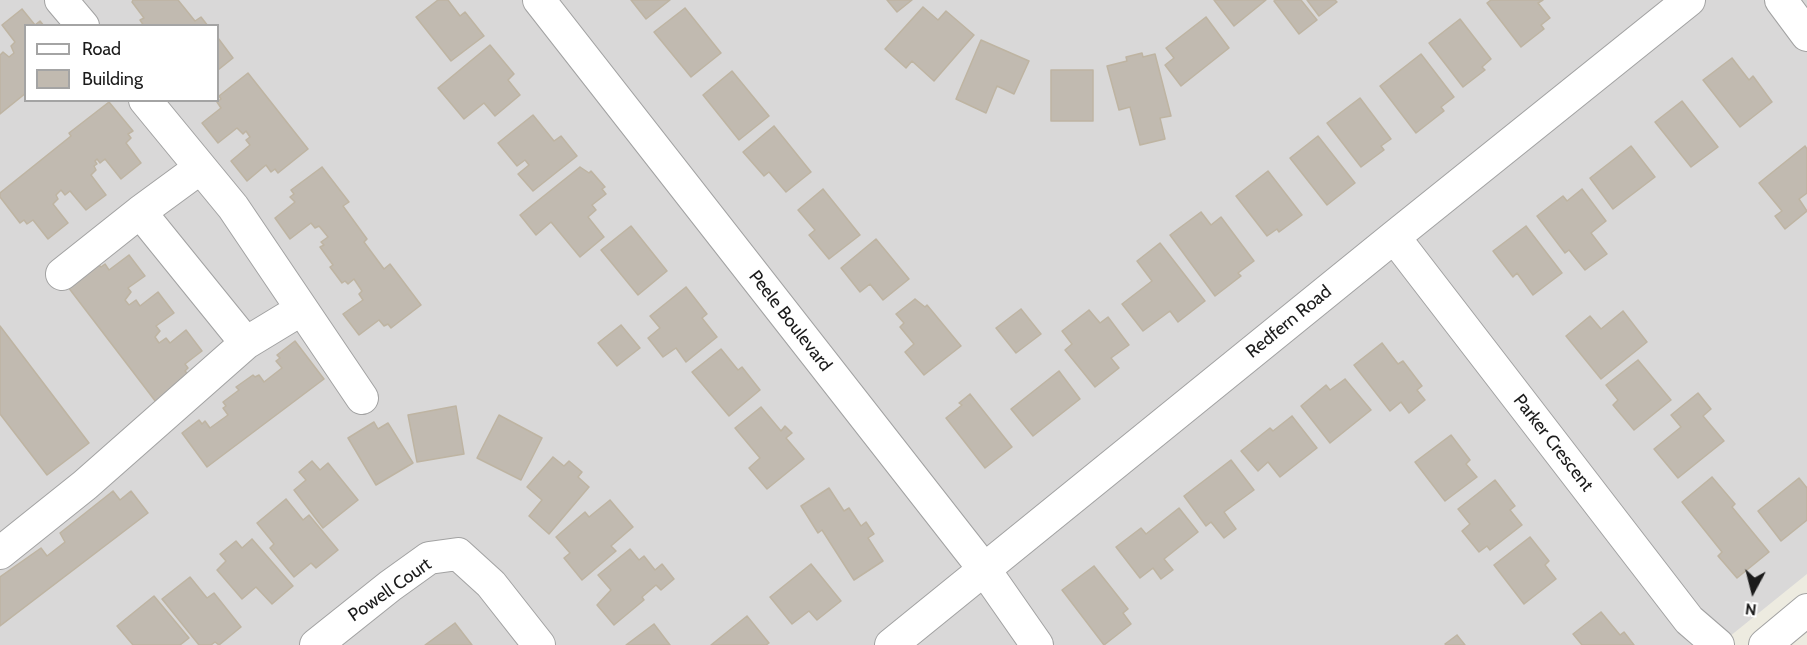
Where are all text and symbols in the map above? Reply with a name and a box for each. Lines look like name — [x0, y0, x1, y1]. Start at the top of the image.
legend — [24, 24, 219, 102]
text: Road — [82, 38, 121, 60]
text: Building — [82, 68, 143, 90]
street label: Peele Boulevard — [744, 266, 836, 376]
street label: Redfern Road — [1242, 281, 1336, 363]
street label: Parker Crescent — [1508, 390, 1598, 496]
street label: Powell Court — [344, 553, 436, 627]
north arrow — [1723, 561, 1783, 621]
text: N — [1744, 599, 1758, 619]

